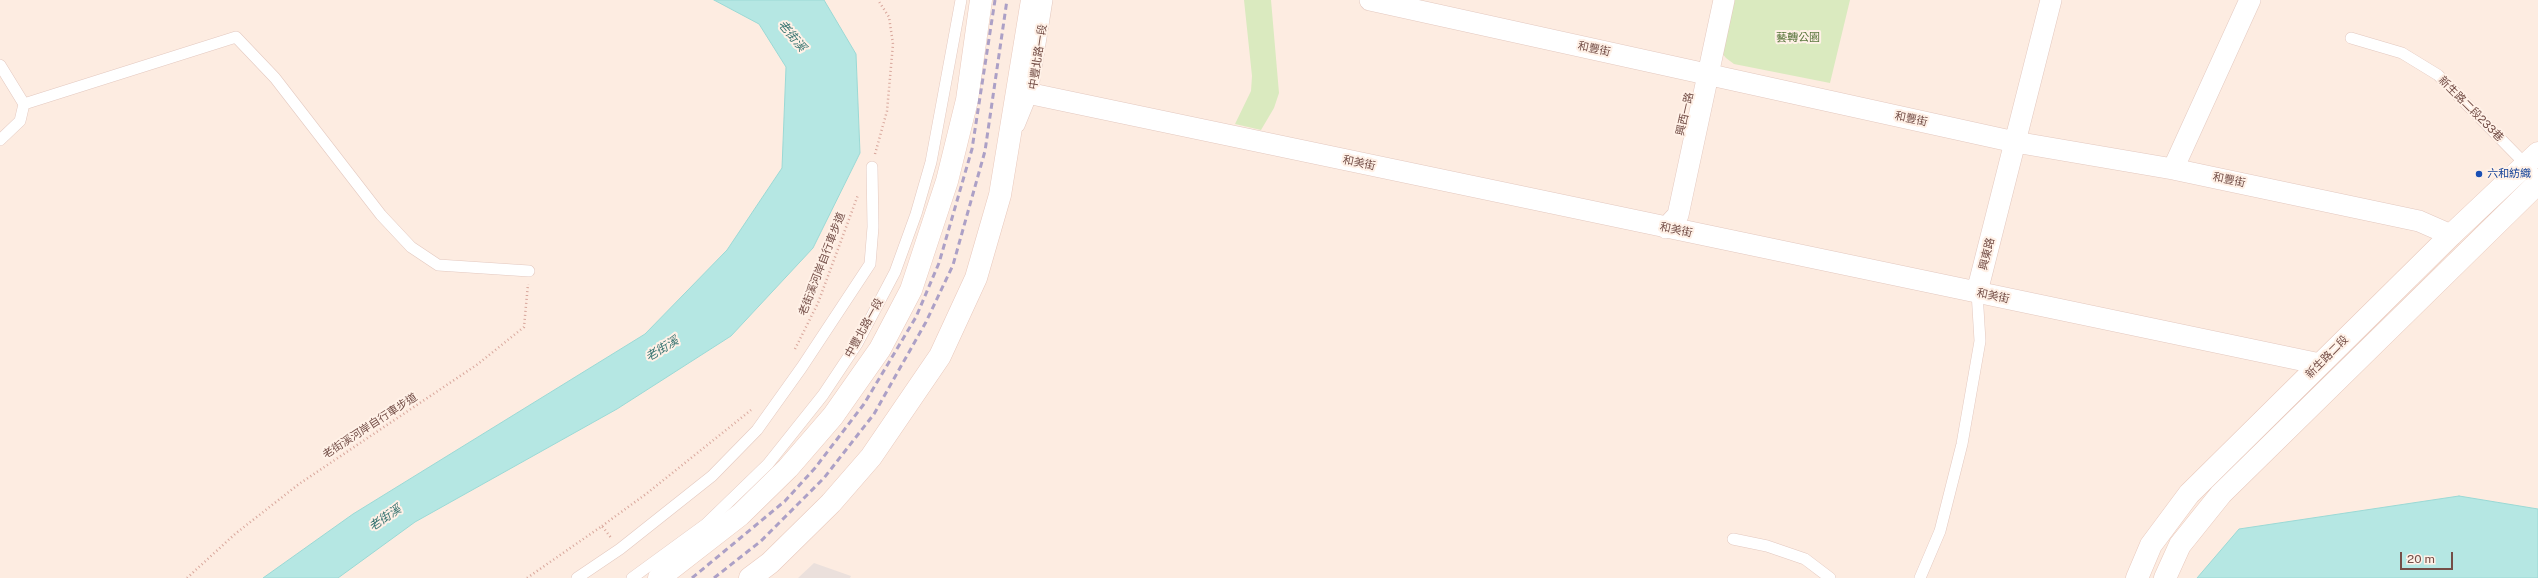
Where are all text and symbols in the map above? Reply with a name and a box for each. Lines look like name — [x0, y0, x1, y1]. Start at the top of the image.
water label: 老街溪 — [775, 18, 809, 54]
street label: 中豐北路一段 — [1026, 23, 1050, 91]
park label: 藝轉公園 — [1776, 31, 1820, 45]
street label: 和豐街 — [1576, 39, 1612, 59]
street label: 新生路二段233巷 — [2436, 74, 2506, 144]
street label: 興西一路 — [1674, 91, 1696, 137]
street label: 和豐街 — [1893, 109, 1929, 129]
street label: 和美街 — [1341, 153, 1377, 173]
place label: 六和紡織 — [2487, 167, 2531, 181]
marker: 六和紡織 — [2474, 169, 2484, 179]
street label: 和豐街 — [2211, 170, 2247, 190]
street label: 老街溪河岸自行車步道 — [796, 210, 848, 318]
street label: 和美街 — [1658, 220, 1694, 240]
street label: 興東路 — [1977, 236, 1997, 272]
street label: 和美街 — [1975, 286, 2011, 306]
street label: 中豐北路一段 — [842, 296, 886, 360]
street label: 新生路二段 — [2303, 333, 2351, 381]
water label: 老街溪 — [643, 334, 681, 364]
street label: 老街溪河岸自行車步道 — [320, 391, 420, 461]
water label: 老街溪 — [366, 502, 404, 534]
scale bar — [2402, 544, 2455, 570]
text: 20 m — [2407, 552, 2435, 566]

